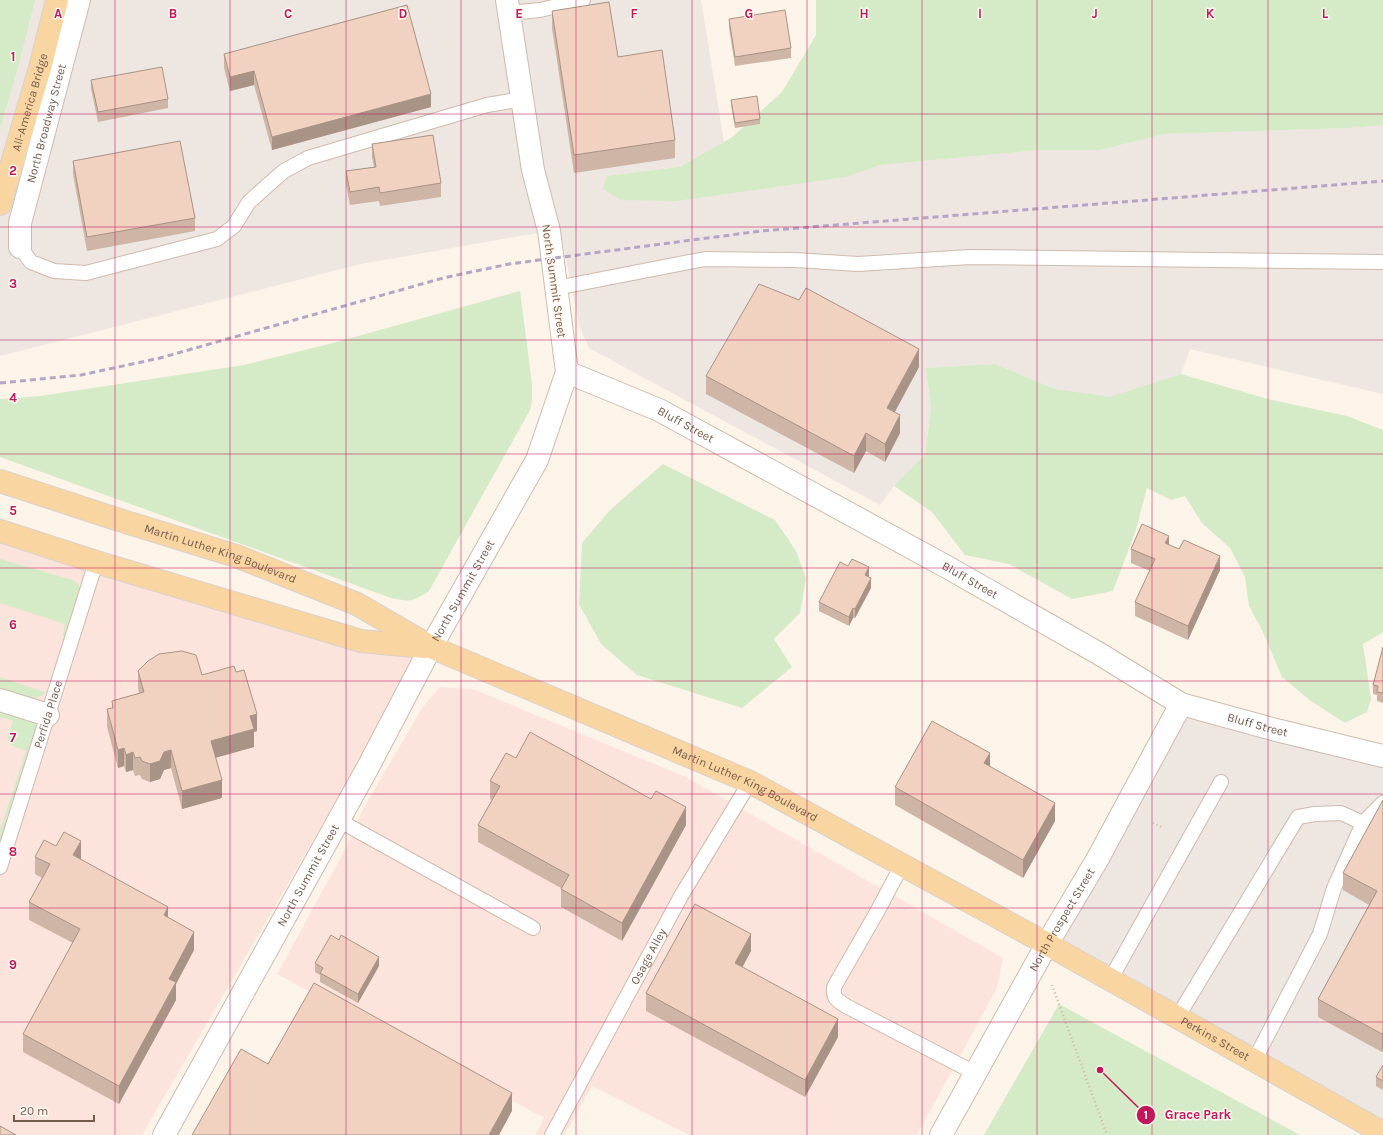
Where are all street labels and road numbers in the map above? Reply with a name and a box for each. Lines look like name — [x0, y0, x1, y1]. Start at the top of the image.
street label: All-America Bridge — [9, 52, 50, 153]
street label: North Broadway Street — [24, 62, 69, 184]
street label: North Summit Street — [539, 223, 569, 339]
street label: Bluff Street — [655, 404, 717, 446]
street label: Martin Luther King Boulevard — [143, 521, 298, 586]
street label: North Summit Street — [429, 537, 498, 644]
street label: Bluff Street — [940, 559, 1001, 602]
street label: Perfida Place — [31, 679, 65, 750]
street label: Bluff Street — [1226, 710, 1290, 740]
street label: Martin Luther King Boulevard — [670, 743, 820, 825]
street label: North Summit Street — [274, 821, 342, 929]
street label: North Prospect Street — [1026, 865, 1098, 974]
street label: Osage Alley — [628, 925, 669, 987]
street label: Perkins Street — [1178, 1014, 1253, 1064]

